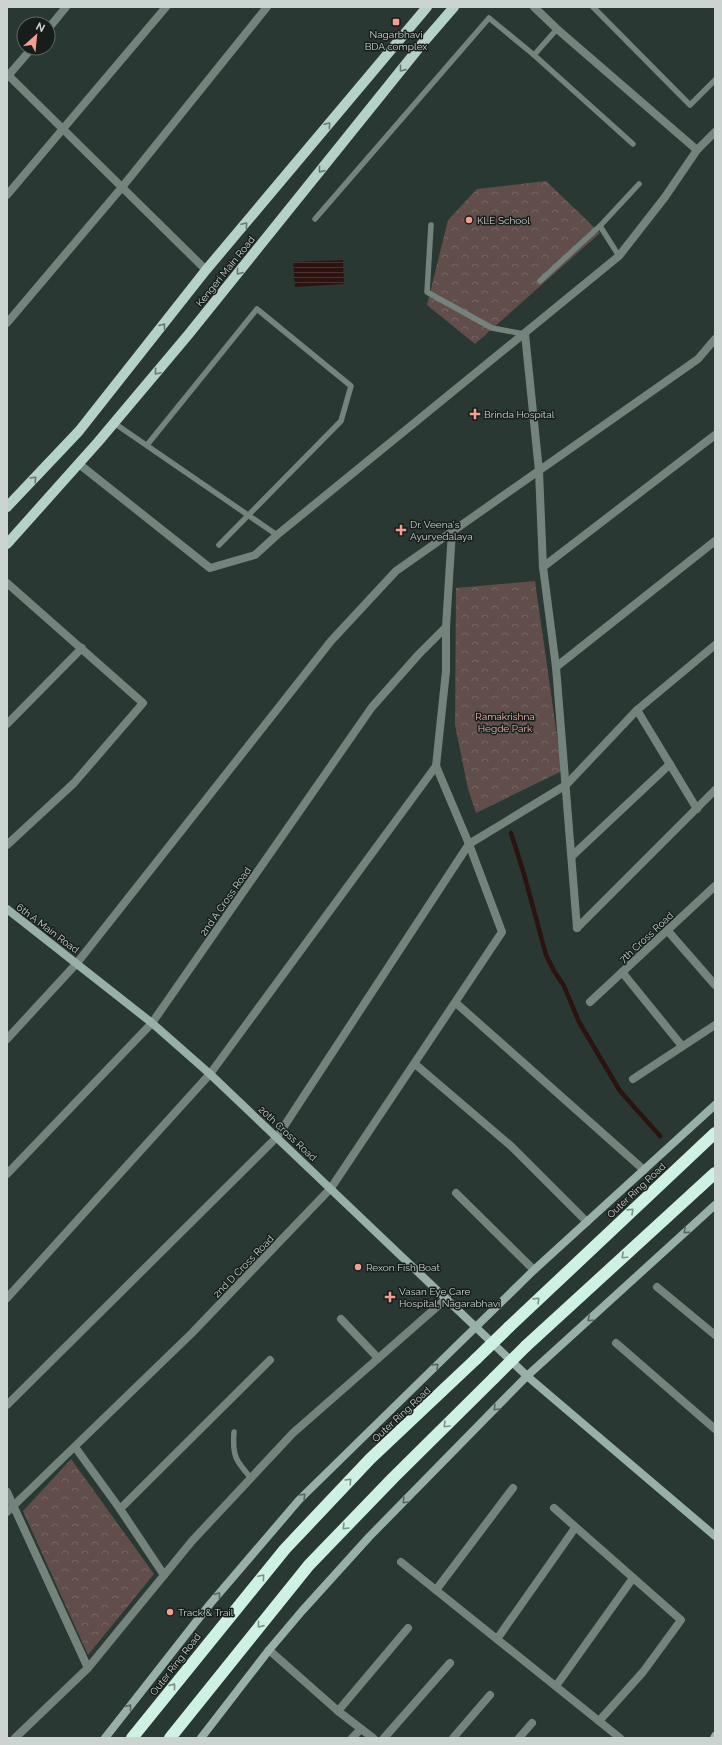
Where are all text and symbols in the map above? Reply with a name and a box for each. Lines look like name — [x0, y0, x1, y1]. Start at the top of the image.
north arrow — [16, 16, 56, 56]
marker: Nagarbhavi BDA complex — [391, 17, 401, 27]
text: N — [34, 20, 47, 35]
place label: Nagarbhavi BDA complex — [365, 29, 427, 52]
one-way arrow — [400, 64, 407, 71]
one-way arrow — [324, 123, 331, 130]
one-way arrow — [319, 166, 326, 173]
marker: KLE School — [464, 215, 474, 225]
place label: KLE School — [477, 215, 530, 226]
one-way arrow — [240, 222, 247, 229]
street label: Kengeri Main Road — [194, 234, 257, 309]
one-way arrow — [237, 267, 244, 274]
one-way arrow — [158, 323, 165, 330]
one-way arrow — [154, 367, 161, 375]
marker: Brinda Hospital — [469, 408, 481, 420]
place label: Brinda Hospital — [484, 409, 555, 420]
one-way arrow — [29, 476, 36, 483]
place label: Dr. Veena's Ayurvedalaya — [410, 519, 473, 542]
marker: Dr. Veena's Ayurvedalaya — [395, 524, 407, 536]
park label: Ramakrishna Hegde Park — [475, 711, 535, 734]
street label: 2nd A Cross Road — [198, 865, 253, 938]
street label: 6th A Main Road — [14, 901, 81, 955]
street label: 7th Cross Road — [617, 910, 675, 965]
street label: 20th Cross Road — [256, 1104, 319, 1163]
street label: Outer Ring Road — [605, 1161, 668, 1220]
one-way arrow — [626, 1208, 634, 1215]
one-way arrow — [683, 1227, 691, 1234]
street label: 2nd D Cross Road — [211, 1233, 276, 1300]
one-way arrow — [622, 1251, 629, 1258]
marker: Rexon Fish Boat — [353, 1262, 363, 1272]
place label: Rexon Fish Boat — [366, 1262, 440, 1273]
place label: Vasan Eye Care Hospital, Nagarabhavi — [399, 1286, 500, 1309]
marker: Vasan Eye Care Hospital, Nagarabhavi — [384, 1291, 396, 1303]
one-way arrow — [532, 1297, 540, 1305]
one-way arrow — [587, 1314, 595, 1321]
one-way arrow — [431, 1363, 439, 1371]
street label: Outer Ring Road — [370, 1385, 433, 1444]
one-way arrow — [493, 1403, 501, 1411]
one-way arrow — [443, 1420, 451, 1428]
one-way arrow — [345, 1479, 352, 1486]
one-way arrow — [298, 1493, 306, 1501]
one-way arrow — [402, 1496, 410, 1504]
one-way arrow — [342, 1522, 350, 1530]
one-way arrow — [257, 1575, 264, 1582]
one-way arrow — [214, 1592, 221, 1599]
marker: Track & Trail — [165, 1607, 175, 1617]
place label: Track & Trail — [178, 1607, 234, 1618]
one-way arrow — [257, 1621, 264, 1628]
street label: Outer Ring Road — [148, 1631, 203, 1697]
one-way arrow — [169, 1683, 176, 1690]
one-way arrow — [124, 1705, 131, 1712]

